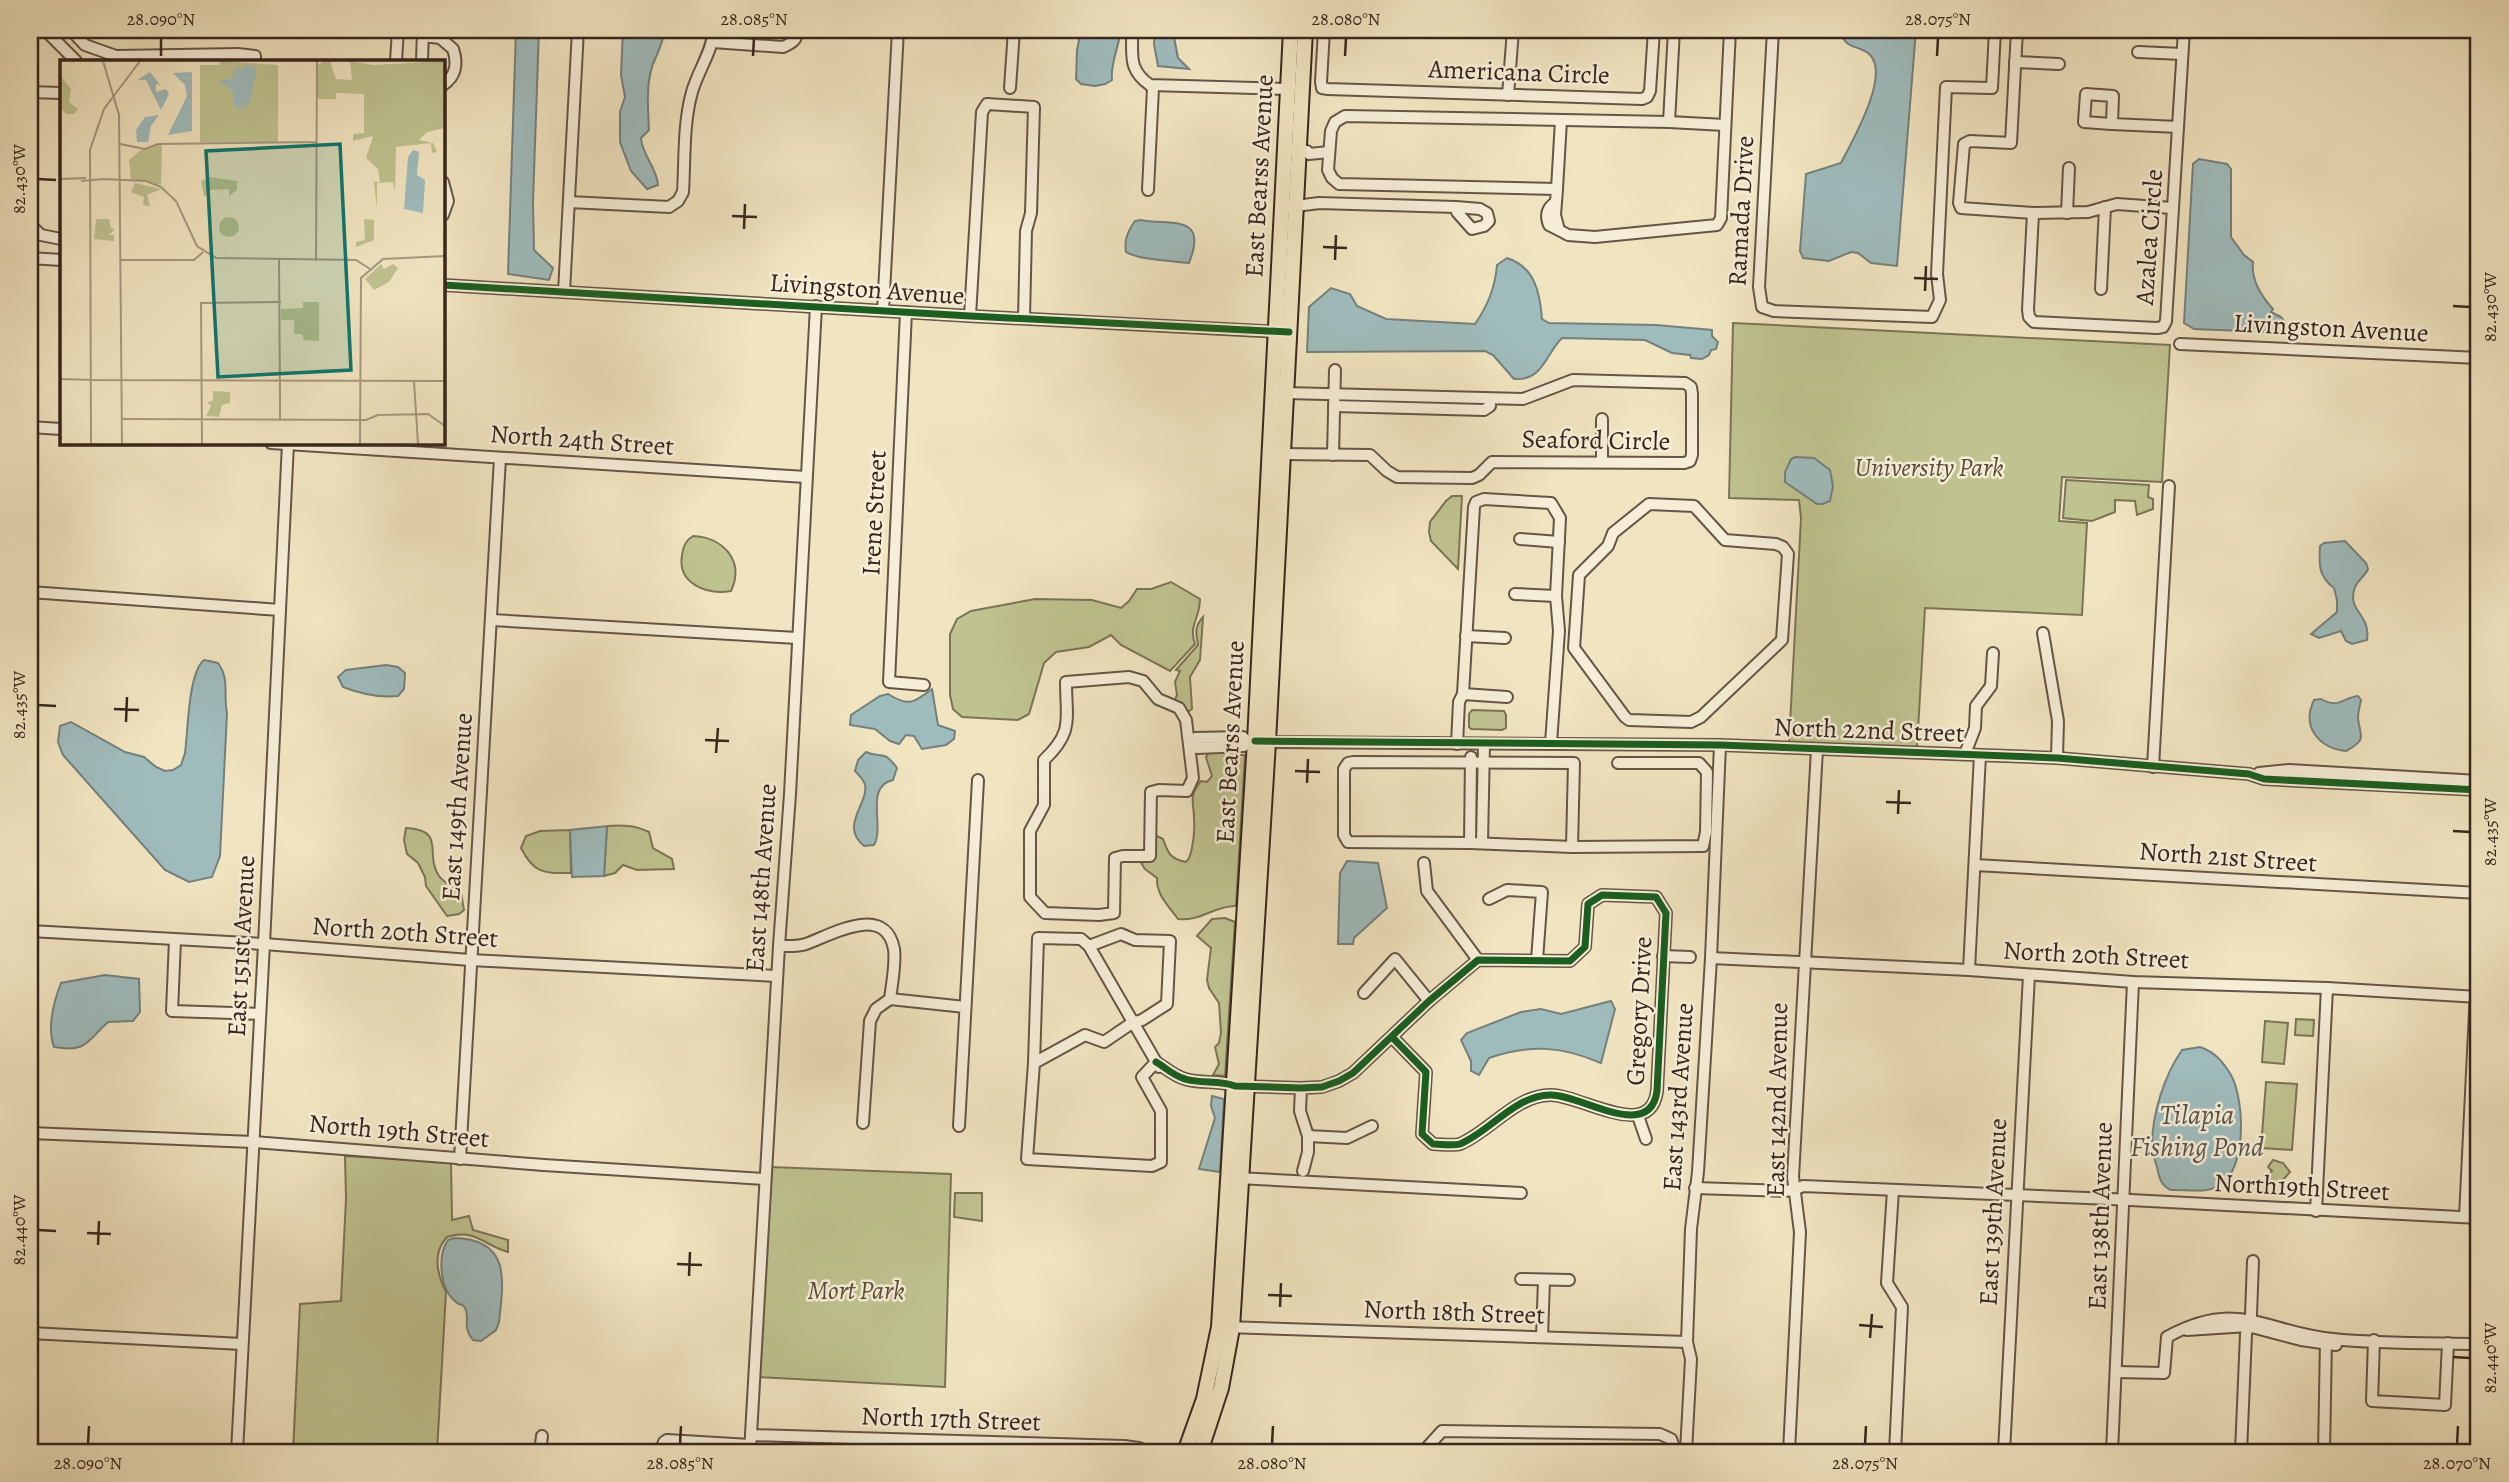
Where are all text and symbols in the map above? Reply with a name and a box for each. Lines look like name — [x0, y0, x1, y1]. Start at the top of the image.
text: 28.090°N — [127, 7, 195, 31]
text: 28.085°N — [720, 7, 788, 31]
text: 28.080°N — [1311, 7, 1381, 31]
text: 28.075°N — [1905, 7, 1971, 31]
street label: Americana Circle — [1427, 51, 1610, 93]
inset map — [60, 60, 444, 444]
street label: East Bearss Avenue — [1236, 73, 1282, 279]
street label: Ramada Drive — [1720, 135, 1762, 287]
text: 82.430°W — [7, 144, 31, 214]
street label: Azalea Circle — [2127, 168, 2171, 307]
street label: Livingston Avenue — [768, 265, 966, 313]
text: 82.430°W — [2478, 272, 2502, 342]
street label: Livingston Avenue — [2232, 305, 2430, 351]
street label: North 24th Street — [489, 416, 676, 464]
street label: Seaford Circle — [1521, 421, 1671, 459]
street label: Irene Street — [853, 449, 895, 577]
park label: University Park — [1854, 450, 2004, 485]
street label: East Bearss Avenue — [1207, 639, 1253, 845]
text: 82.435°W — [7, 671, 31, 739]
street label: North 22nd Street — [1773, 709, 1965, 751]
street label: East 149th Avenue — [433, 712, 481, 902]
street label: East 148th Avenue — [737, 782, 785, 974]
text: 82.435°W — [2478, 798, 2502, 866]
street label: North 21st Street — [2138, 833, 2318, 881]
street label: East 151st Avenue — [219, 854, 263, 1038]
street label: North 20th Street — [311, 908, 500, 956]
street label: North 20th Street — [2002, 933, 2190, 977]
street label: Gregory Drive — [1618, 936, 1660, 1086]
street label: East 143rd Avenue — [1654, 1002, 1702, 1192]
street label: East 142nd Avenue — [1758, 1002, 1796, 1198]
water label: Tilapia Fishing Pond — [2130, 1096, 2264, 1166]
street label: North 19th Street — [307, 1106, 491, 1156]
street label: East 139th Avenue — [1971, 1117, 2015, 1307]
street label: East 138th Avenue — [2079, 1121, 2121, 1311]
street label: North19th Street — [2213, 1165, 2391, 1209]
text: 82.440°W — [7, 1194, 31, 1265]
park label: Mort Park — [807, 1273, 905, 1308]
street label: North 18th Street — [1363, 1291, 1546, 1333]
text: 82.440°W — [2478, 1322, 2502, 1393]
street label: North 17th Street — [860, 1398, 1042, 1440]
text: 28.090°N — [54, 1451, 122, 1475]
text: 28.085°N — [646, 1451, 714, 1475]
text: 28.080°N — [1237, 1451, 1307, 1475]
text: 28.075°N — [1832, 1451, 1898, 1475]
text: 28.070°N — [2423, 1451, 2491, 1475]

